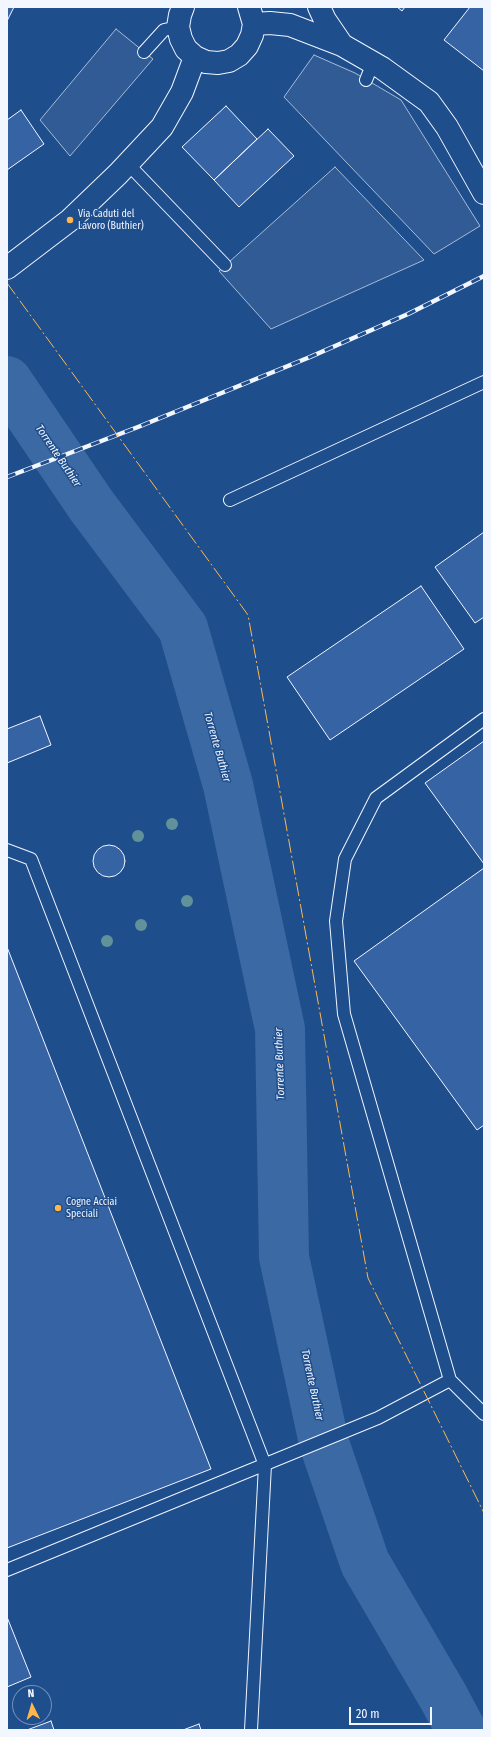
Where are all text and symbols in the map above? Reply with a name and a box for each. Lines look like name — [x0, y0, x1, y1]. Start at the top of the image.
place label: Via Caduti del Lavoro (Buthier) — [78, 208, 144, 232]
marker: Via Caduti del Lavoro (Buthier) — [65, 215, 75, 225]
water label: Torrente Buthier — [32, 422, 84, 490]
water label: Torrente Buthier — [201, 710, 233, 784]
water label: Torrente Buthier — [272, 1028, 288, 1100]
place label: Cogne Acciai Speciali — [66, 1196, 117, 1220]
marker: Cogne Acciai Speciali — [53, 1203, 63, 1213]
water label: Torrente Buthier — [298, 1348, 326, 1422]
north arrow — [12, 1685, 52, 1725]
text: N — [27, 1687, 35, 1700]
scale bar — [351, 1699, 434, 1725]
text: 20 m — [356, 1707, 380, 1721]

